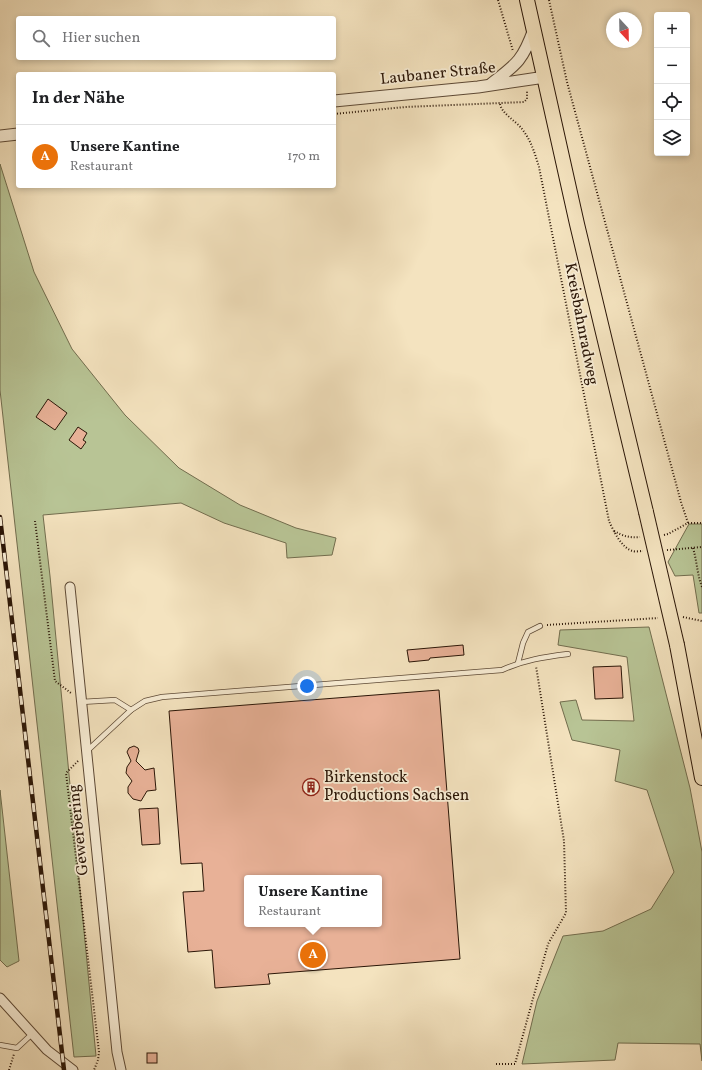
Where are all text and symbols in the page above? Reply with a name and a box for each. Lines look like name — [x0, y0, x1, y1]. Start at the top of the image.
north arrow — [606, 12, 642, 48]
map controls — [654, 12, 690, 156]
button: + — [654, 12, 690, 48]
search box — [16, 16, 336, 60]
icon: search — [30, 27, 52, 49]
text: Hier suchen — [62, 28, 140, 49]
button: − — [654, 48, 690, 84]
street label: Laubaner Straße — [379, 57, 497, 91]
button: locate — [654, 84, 690, 120]
text: In der Nähe — [32, 87, 125, 110]
button: layers — [654, 120, 690, 156]
text: Unsere Kantine — [70, 137, 180, 158]
text: A — [40, 148, 50, 166]
text: 170 m — [287, 148, 320, 166]
text: Restaurant — [70, 158, 133, 176]
street label: Kreisbahnradweg — [558, 261, 604, 387]
your location — [297, 676, 317, 696]
place label: Birkenstock Productions Sachsen — [324, 767, 469, 807]
building icon: Birkenstock Productions Sachsen — [301, 777, 321, 797]
street label: Gewerbering — [63, 783, 95, 877]
popup — [244, 875, 382, 927]
text: Unsere Kantine — [258, 882, 368, 903]
text: Restaurant — [258, 903, 321, 921]
pin: A — [300, 940, 326, 970]

